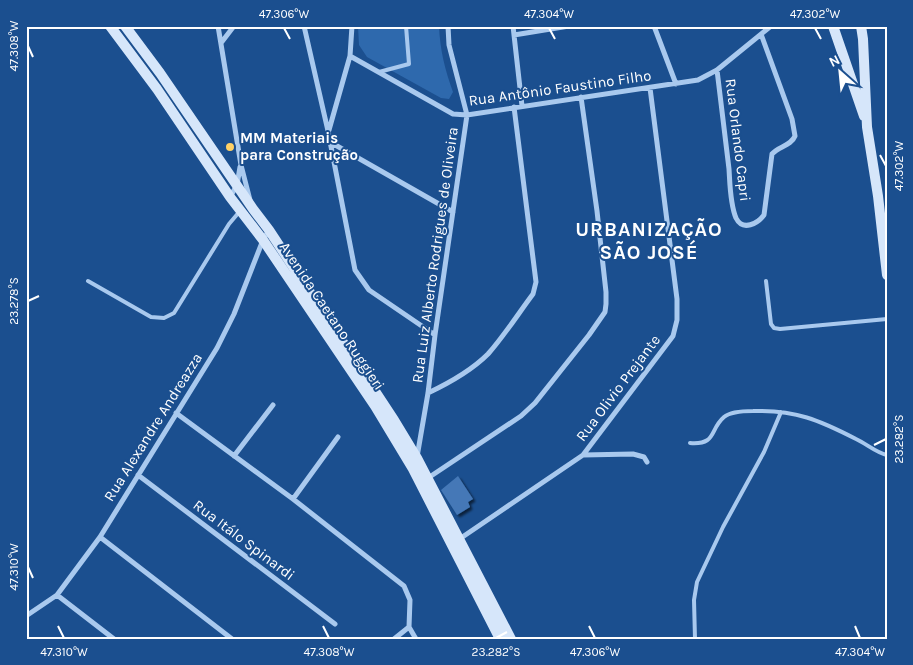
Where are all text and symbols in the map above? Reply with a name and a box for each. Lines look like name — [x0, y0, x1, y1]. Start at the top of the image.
text: 47.306°W — [259, 7, 309, 21]
text: 47.304°W — [524, 7, 574, 21]
text: 47.302°W — [790, 7, 840, 21]
text: 47.308°W — [7, 20, 21, 71]
north arrow — [816, 48, 866, 98]
text: N — [826, 51, 843, 71]
street label: Rua Antônio Faustino Filho — [467, 66, 653, 110]
street label: Rua Orlando Capri — [722, 78, 754, 202]
street label: Rua Luiz Alberto Rodrigues de Oliveira — [408, 126, 462, 384]
place label: MM Materiais para Construção — [240, 129, 358, 164]
marker: MM Materiais para Construção — [224, 141, 236, 153]
text: 47.302°W — [892, 141, 906, 191]
district label: URBANIZAÇÃO SÃO JOSÉ — [575, 218, 723, 264]
street label: Avenida Caetano Ruggieri — [276, 238, 388, 394]
text: 23.278°S — [7, 277, 21, 325]
street label: Rua Olivio Prejante — [572, 331, 664, 445]
street label: Rua Alexandre Andreazza — [100, 349, 206, 505]
text: 23.282°S — [892, 415, 906, 463]
street label: Rua Itálo Spinardi — [190, 496, 298, 584]
text: 47.310°W — [7, 543, 21, 591]
text: 47.310°W — [40, 645, 88, 659]
text: 47.308°W — [304, 645, 355, 659]
text: 23.282°S — [472, 645, 520, 659]
text: 47.306°W — [570, 645, 620, 659]
text: 47.304°W — [835, 645, 885, 659]

